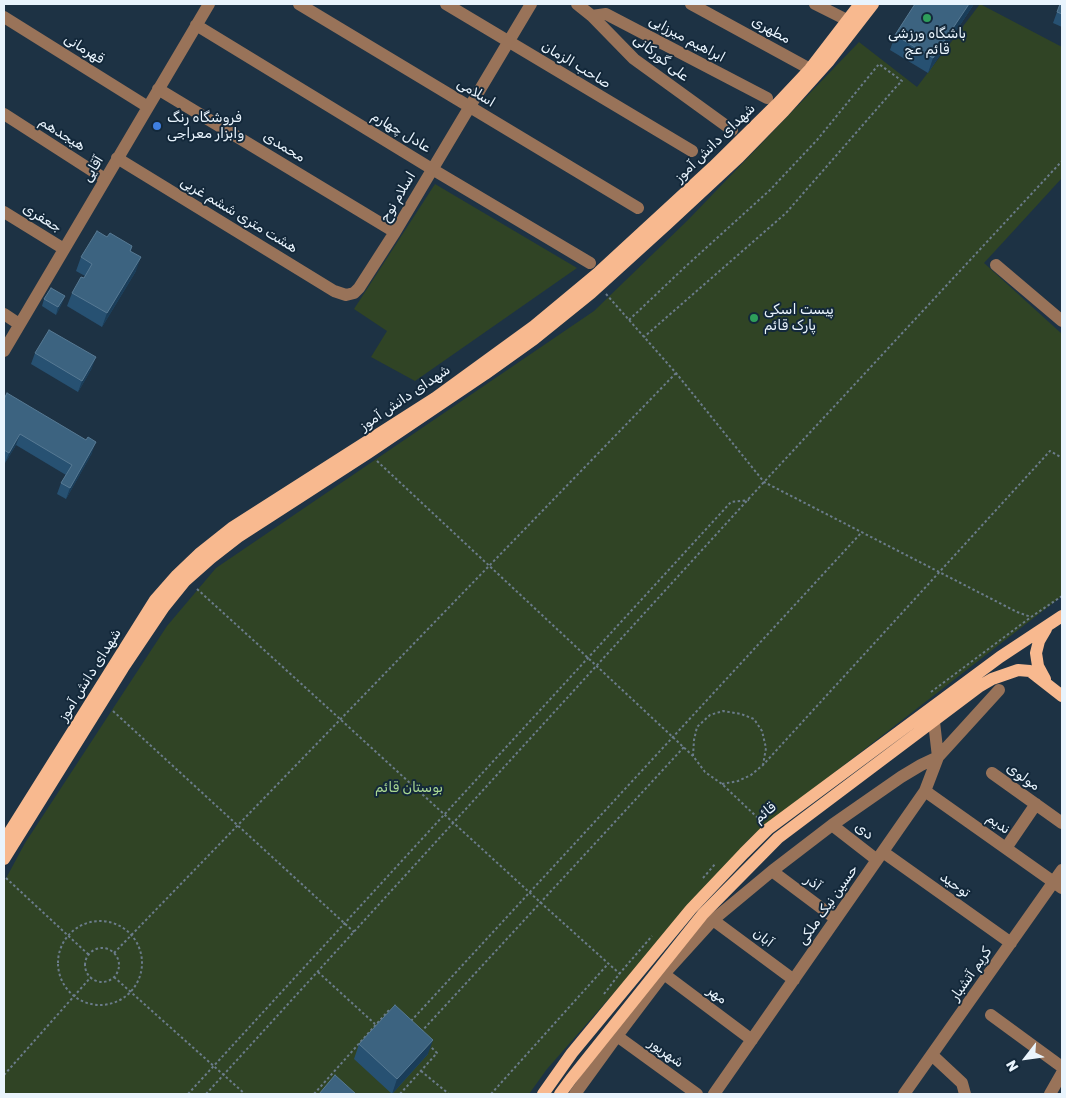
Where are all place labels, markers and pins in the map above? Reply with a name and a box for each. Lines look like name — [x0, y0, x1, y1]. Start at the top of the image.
marker: باشگاه ورزشی قائم عج — [921, 12, 933, 24]
place label: باشگاه ورزشی قائم عج — [888, 26, 966, 58]
place label: فروشگاه رنگ وابزار معراجی — [167, 110, 244, 142]
marker: فروشگاه رنگ وابزار معراجی — [151, 120, 163, 132]
place label: پیست اسکی پارک قائم — [764, 302, 834, 334]
marker: پیست اسکی پارک قائم — [748, 312, 760, 324]

